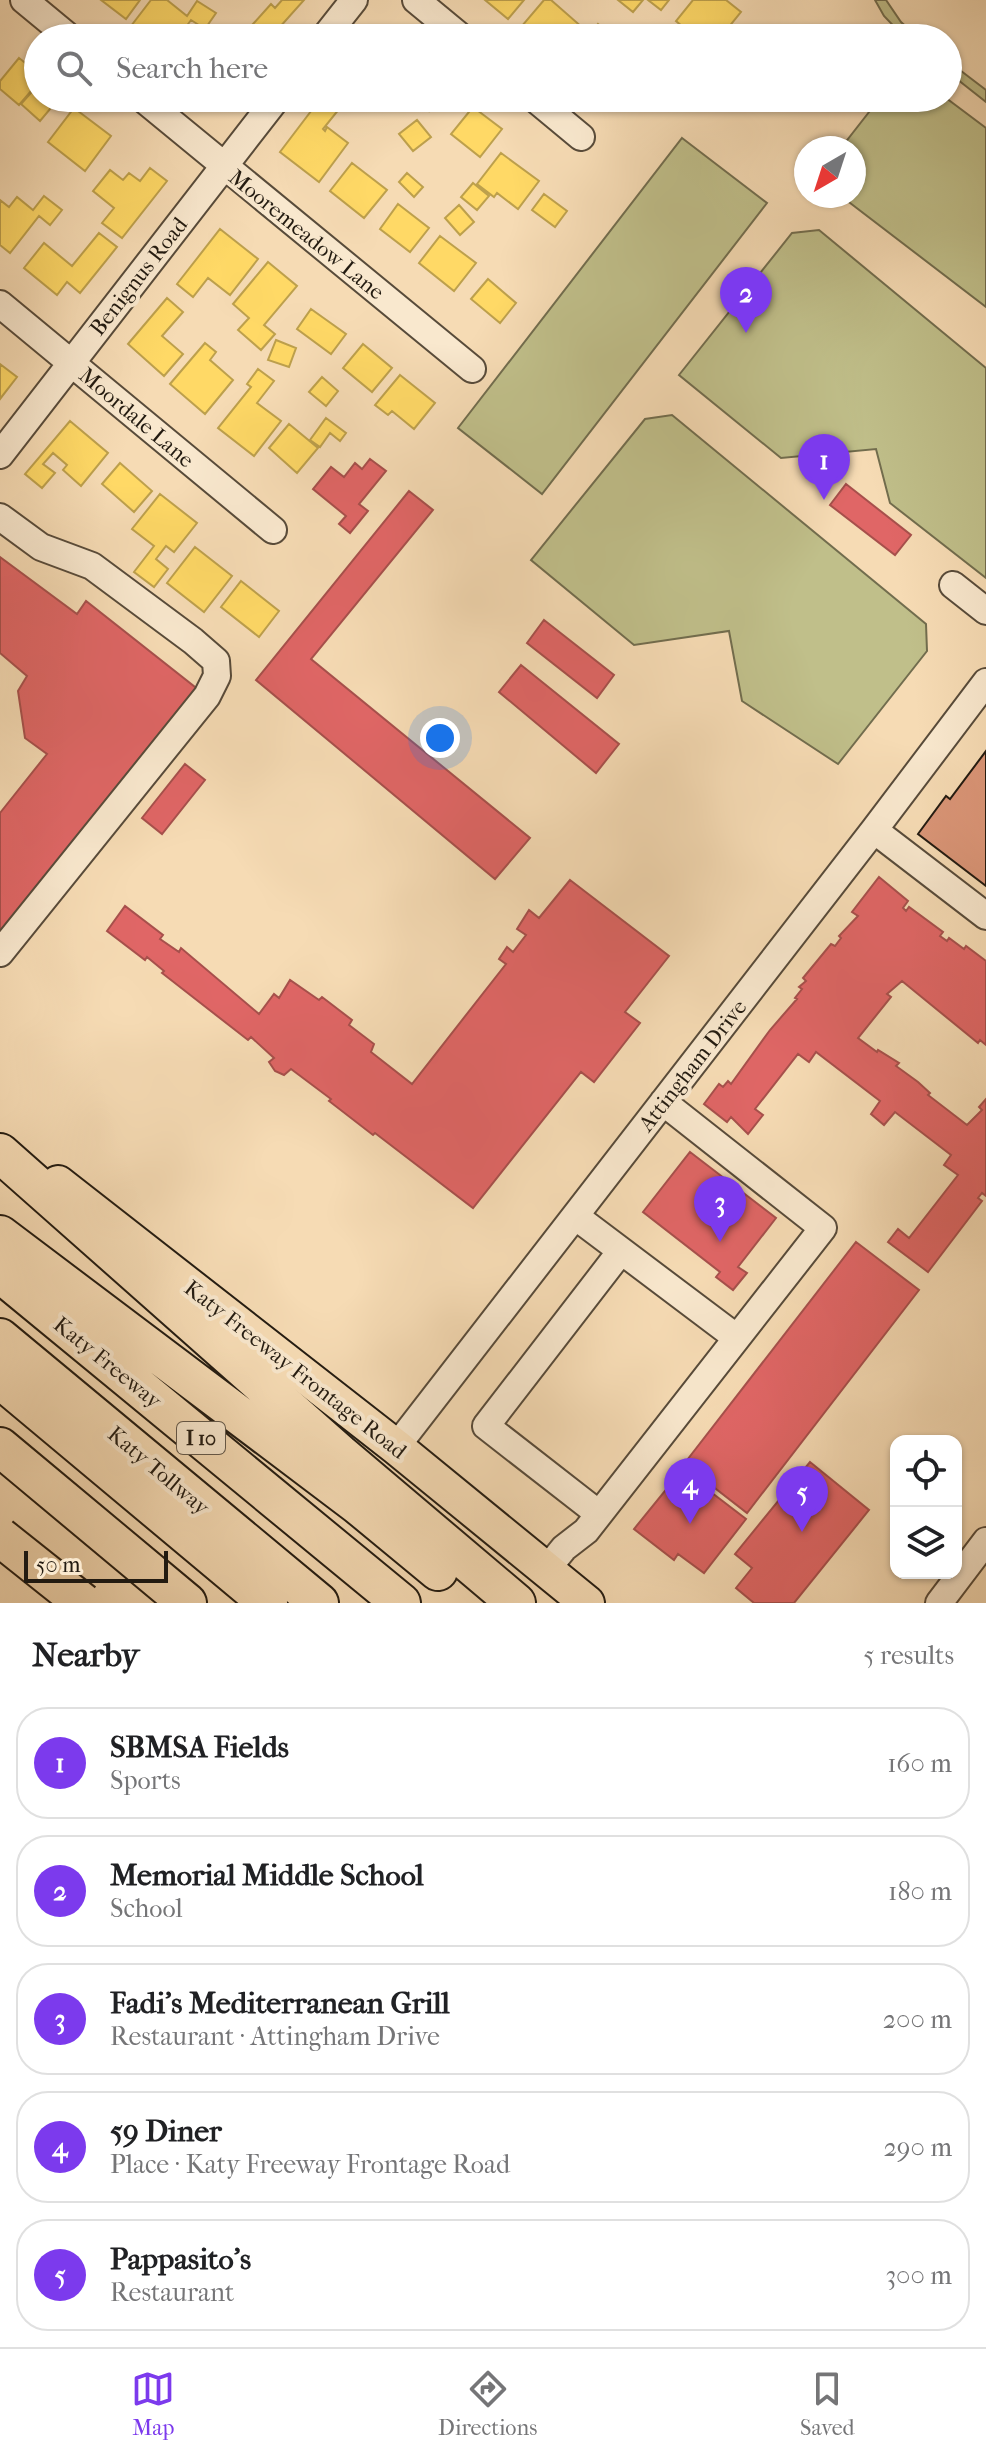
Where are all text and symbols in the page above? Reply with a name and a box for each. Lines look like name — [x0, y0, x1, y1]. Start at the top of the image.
search box — [24, 24, 962, 112]
icon: search — [52, 46, 96, 90]
text: Search here — [116, 51, 268, 86]
north arrow — [794, 136, 866, 208]
street label: Mooremeadow Lane — [223, 164, 389, 305]
street label: Benignus Road — [85, 211, 194, 341]
pin: 2 — [720, 267, 772, 333]
street label: Moordale Lane — [74, 362, 199, 473]
pin: 1 — [798, 434, 850, 500]
your location — [420, 718, 460, 758]
street label: Attingham Drive — [633, 994, 752, 1137]
pin: 3 — [694, 1176, 746, 1242]
street label: Katy Freeway Frontage Road — [179, 1275, 412, 1465]
street label: Katy Freeway — [48, 1311, 167, 1415]
street label: Katy Tollway — [102, 1421, 215, 1521]
road number: I 10 — [177, 1422, 225, 1454]
map controls — [890, 1435, 962, 1579]
button: locate — [890, 1435, 962, 1507]
pin: 4 — [664, 1458, 716, 1524]
pin: 5 — [776, 1466, 828, 1532]
button: layers — [890, 1507, 962, 1579]
scale bar — [24, 1547, 168, 1583]
text: 50 m — [36, 1552, 81, 1578]
text: Nearby — [32, 1635, 139, 1675]
text: 5 results — [863, 1640, 954, 1671]
text: SBMSA Fields — [110, 1730, 289, 1765]
text: 1 — [55, 1748, 65, 1779]
text: 160 m — [887, 1748, 952, 1779]
text: Sports — [110, 1765, 181, 1796]
text: Memorial Middle School — [110, 1858, 424, 1893]
text: 2 — [53, 1876, 67, 1907]
text: 180 m — [888, 1876, 952, 1907]
text: School — [110, 1893, 183, 1924]
text: Fadi's Mediterranean Grill — [110, 1986, 450, 2021]
text: 3 — [55, 2004, 65, 2035]
text: 200 m — [883, 2004, 952, 2035]
text: Restaurant · Attingham Drive — [110, 2021, 440, 2052]
text: 59 Diner — [110, 2114, 222, 2149]
text: 4 — [52, 2132, 68, 2163]
text: 290 m — [883, 2132, 952, 2163]
text: Place · Katy Freeway Frontage Road — [110, 2149, 510, 2180]
text: Pappasito's — [110, 2242, 251, 2277]
text: 5 — [54, 2260, 66, 2291]
text: 300 m — [885, 2260, 952, 2291]
text: Restaurant — [110, 2277, 234, 2308]
tab: Map — [131, 2367, 175, 2441]
tab: Directions — [438, 2367, 537, 2441]
tab: Saved — [800, 2367, 855, 2441]

